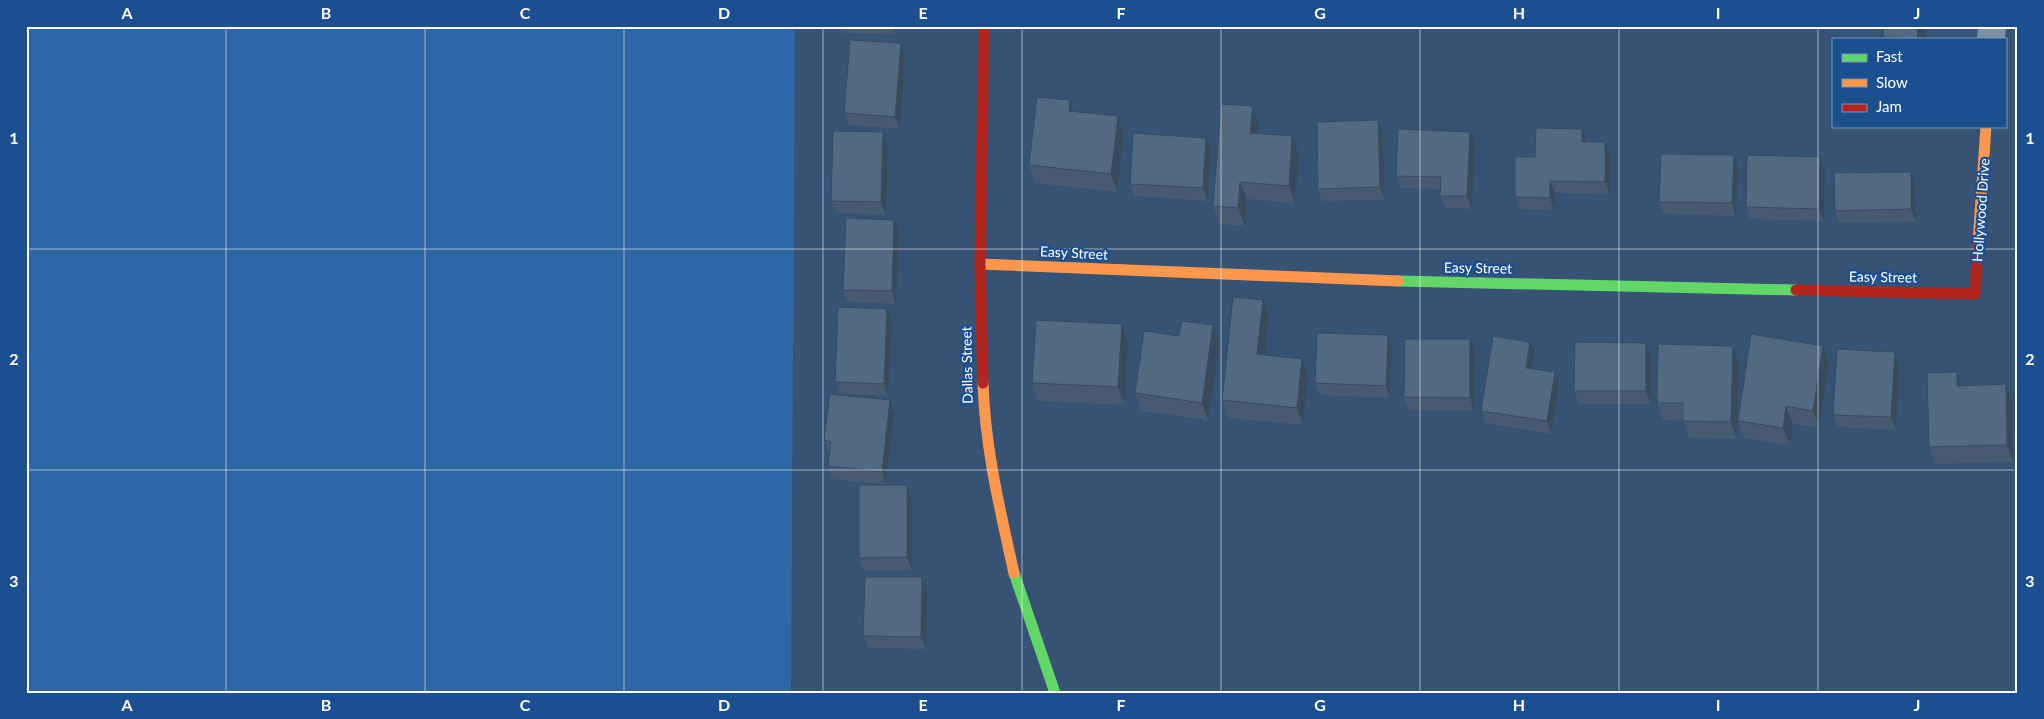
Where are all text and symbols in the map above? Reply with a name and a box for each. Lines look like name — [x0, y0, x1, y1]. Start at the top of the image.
text: A — [120, 3, 133, 22]
text: B — [321, 3, 331, 22]
text: C — [520, 3, 531, 22]
text: D — [718, 3, 730, 22]
text: E — [918, 3, 928, 22]
text: F — [1116, 3, 1126, 22]
text: G — [1314, 3, 1326, 22]
text: H — [1513, 3, 1525, 22]
text: I — [1716, 3, 1720, 22]
text: J — [1914, 3, 1920, 22]
legend — [1832, 38, 2006, 128]
text: Fast — [1876, 47, 1903, 65]
text: Slow — [1876, 73, 1908, 91]
text: Jam — [1876, 97, 1902, 115]
text: 1 — [9, 128, 19, 147]
text: 1 — [2025, 128, 2035, 147]
street label: Hollywood Drive — [1968, 158, 1993, 262]
street label: Easy Street — [1040, 242, 1109, 263]
street label: Easy Street — [1444, 258, 1512, 277]
street label: Easy Street — [1849, 267, 1917, 286]
street label: Dallas Street — [957, 326, 976, 404]
text: 2 — [9, 349, 19, 368]
text: 2 — [2025, 349, 2035, 368]
text: 3 — [9, 571, 19, 590]
text: 3 — [2025, 571, 2035, 590]
text: A — [120, 695, 133, 714]
text: B — [321, 695, 331, 714]
text: C — [520, 695, 531, 714]
text: D — [718, 695, 730, 714]
text: E — [918, 695, 928, 714]
text: F — [1116, 695, 1126, 714]
text: G — [1314, 695, 1326, 714]
text: H — [1513, 695, 1525, 714]
text: I — [1716, 695, 1720, 714]
text: J — [1914, 695, 1920, 714]

